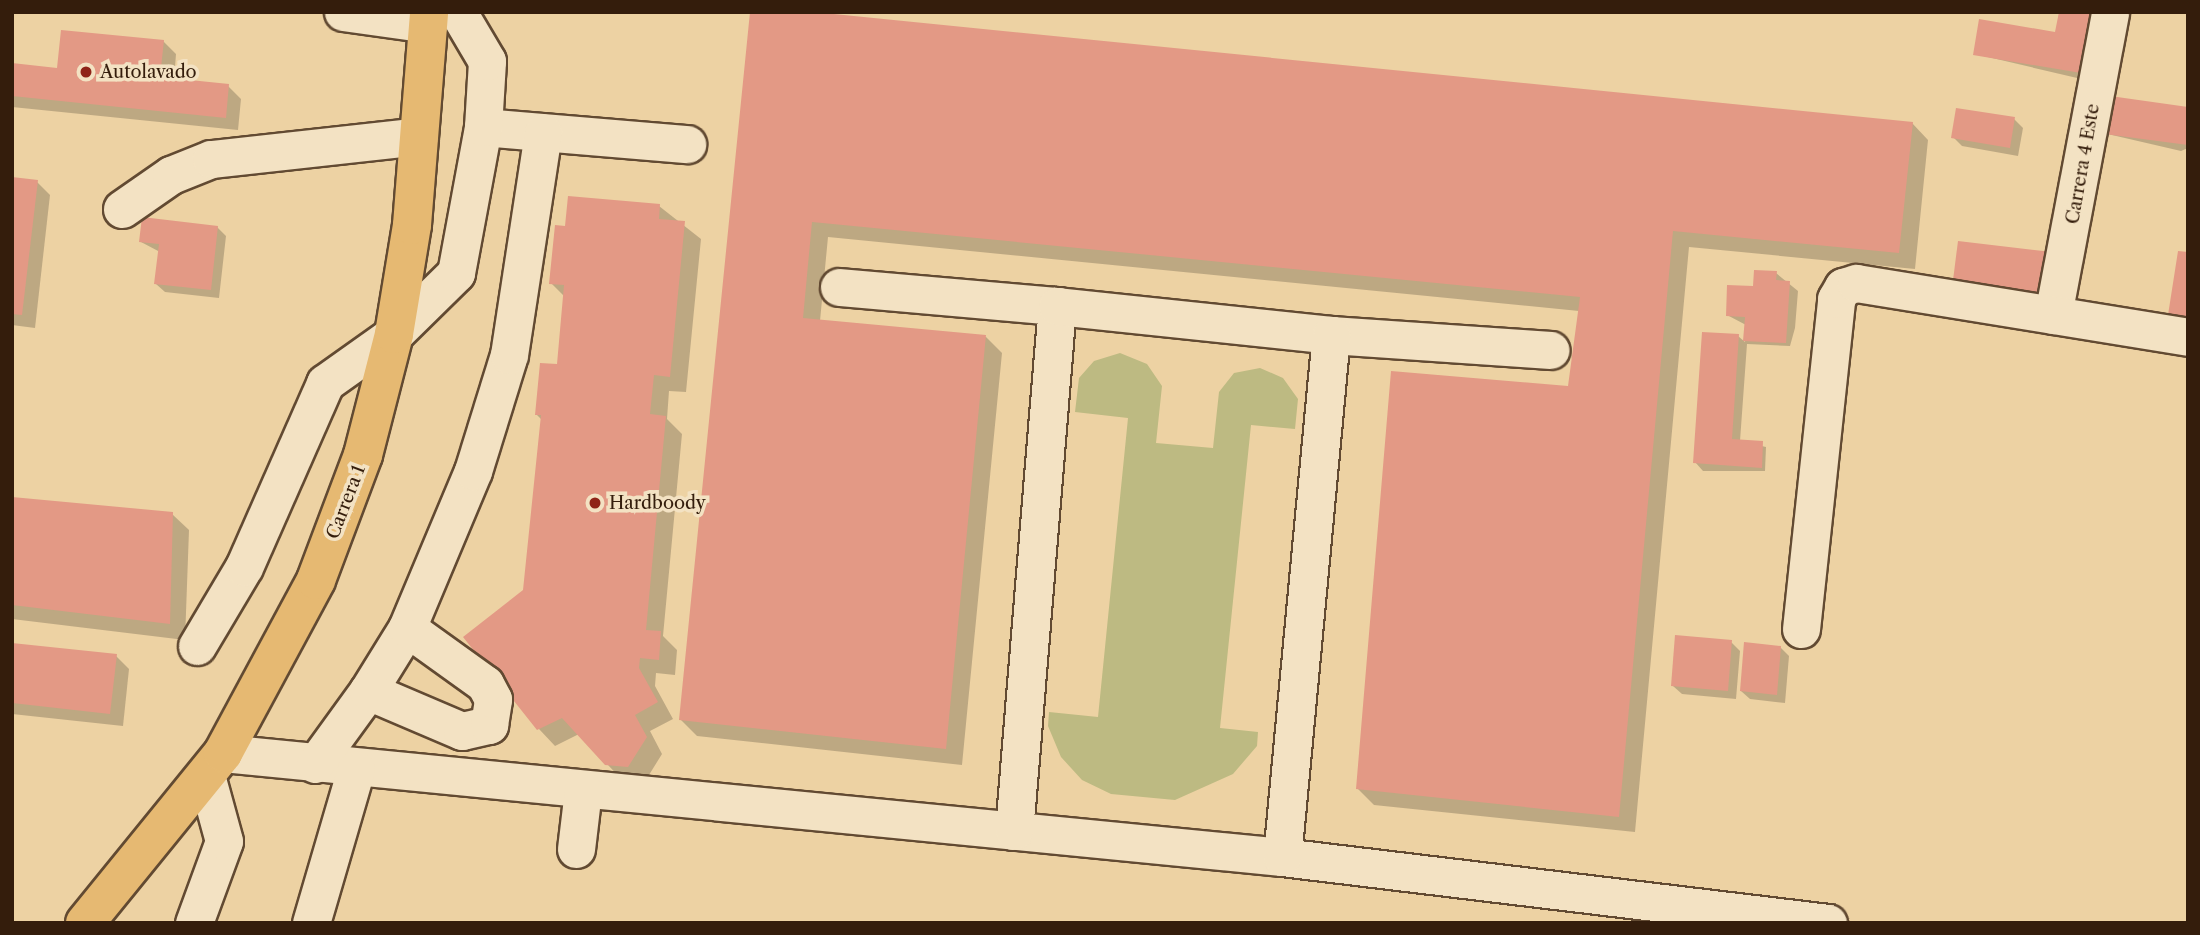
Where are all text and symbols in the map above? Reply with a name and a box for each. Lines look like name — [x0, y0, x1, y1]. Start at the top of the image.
place label: Autolavado — [100, 61, 197, 83]
marker: Autolavado — [78, 64, 94, 80]
street label: Carrera 4 Este — [2062, 102, 2104, 226]
street label: Carrera 1 — [322, 462, 370, 542]
place label: Hardboody — [609, 492, 706, 514]
marker: Hardboody — [587, 495, 603, 511]

